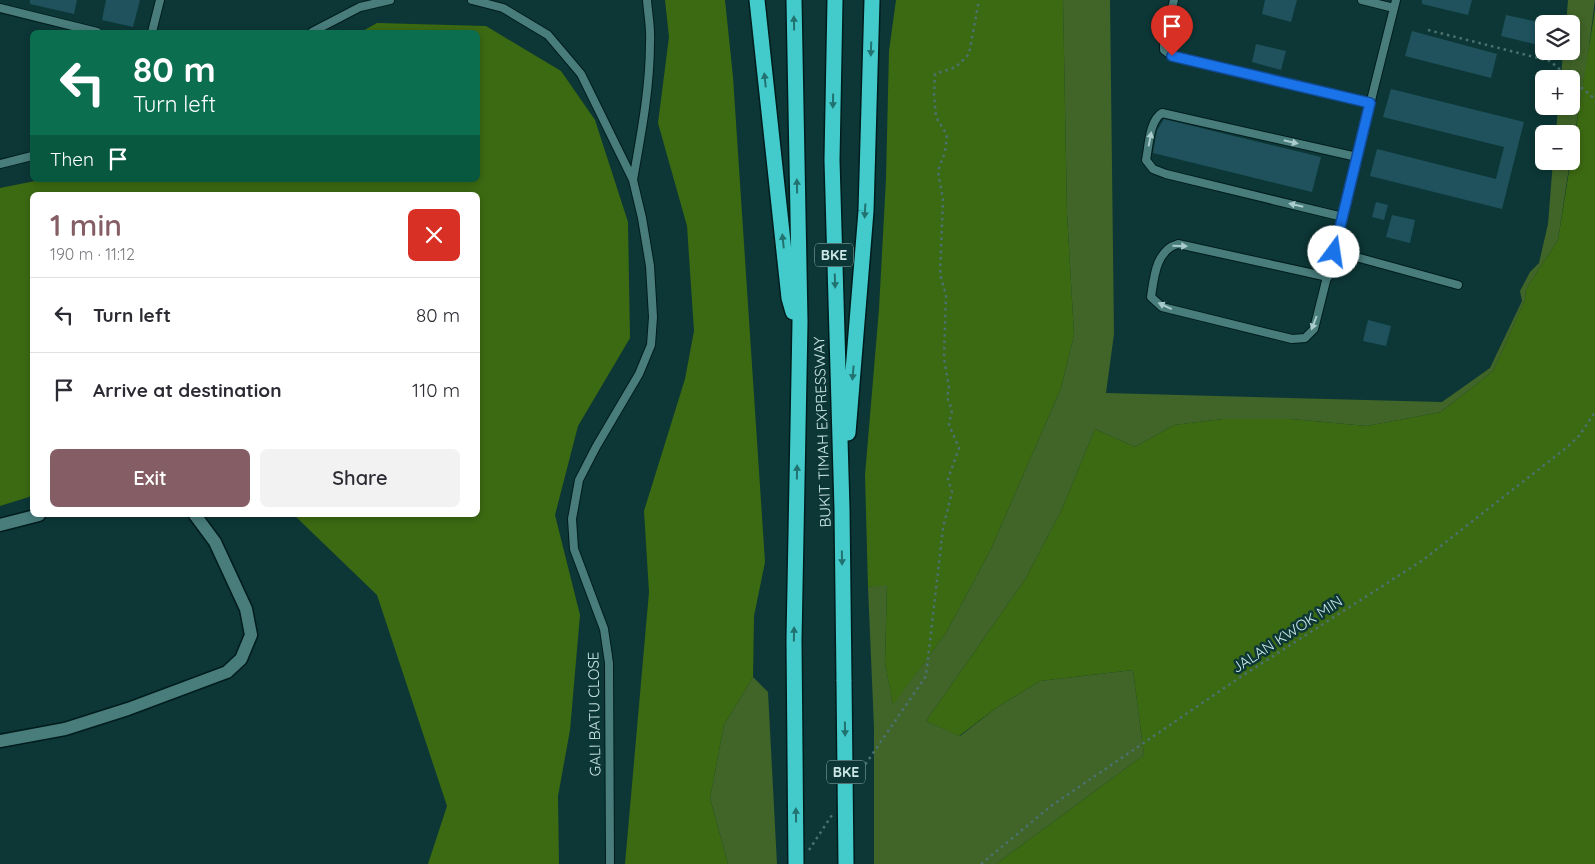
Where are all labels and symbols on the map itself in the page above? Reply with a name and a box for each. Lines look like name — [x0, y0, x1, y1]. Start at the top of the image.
pin — [1151, 5, 1193, 56]
one-way arrow — [790, 15, 798, 31]
one-way arrow — [866, 41, 874, 57]
one-way arrow — [761, 71, 769, 87]
one-way arrow — [829, 93, 837, 109]
one-way arrow — [1147, 130, 1155, 146]
one-way arrow — [1284, 138, 1299, 146]
one-way arrow — [793, 177, 801, 193]
one-way arrow — [1288, 201, 1303, 209]
one-way arrow — [861, 203, 869, 219]
position arrow — [1307, 225, 1359, 277]
one-way arrow — [779, 233, 787, 249]
one-way arrow — [1172, 242, 1188, 250]
road number: BKE — [815, 244, 853, 266]
one-way arrow — [831, 273, 839, 289]
one-way arrow — [1157, 301, 1172, 310]
one-way arrow — [1310, 316, 1318, 331]
street label: BUKIT TIMAH EXPRESSWAY — [809, 336, 835, 528]
one-way arrow — [848, 365, 856, 381]
one-way arrow — [793, 464, 801, 480]
one-way arrow — [838, 550, 846, 566]
street label: JALAN KWOK MIN — [1228, 591, 1346, 677]
one-way arrow — [791, 626, 799, 642]
street label: GALI BATU CLOSE — [583, 652, 605, 776]
one-way arrow — [841, 722, 849, 738]
road number: BKE — [827, 760, 865, 784]
one-way arrow — [792, 807, 800, 823]

